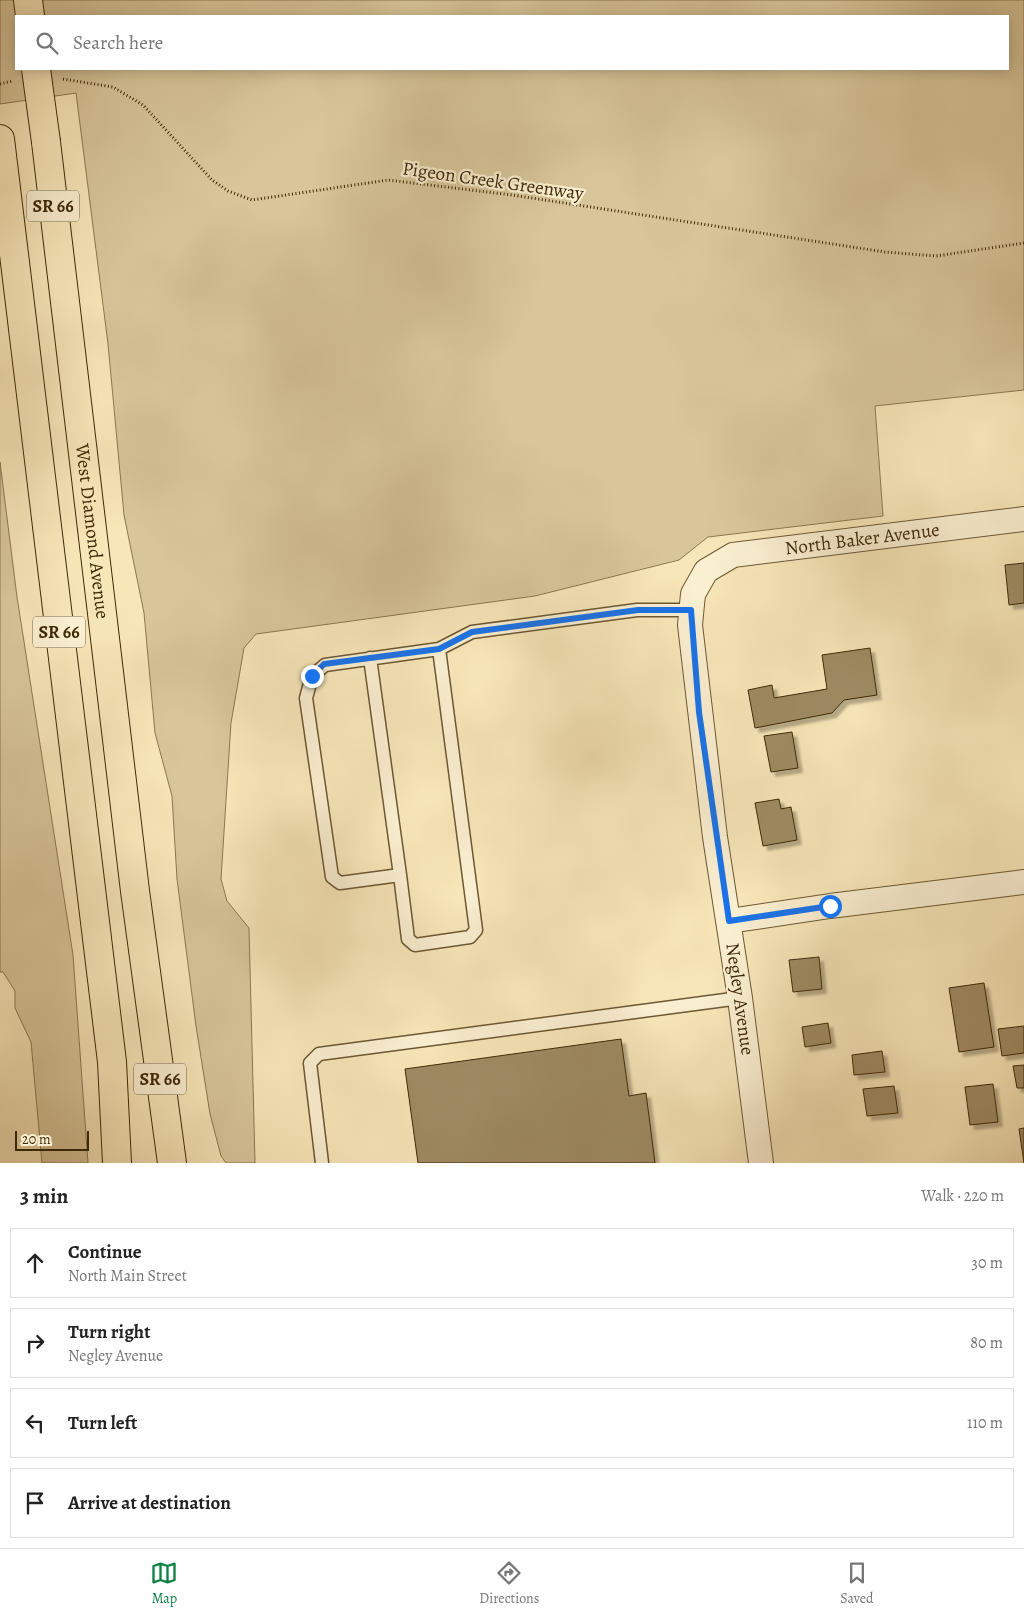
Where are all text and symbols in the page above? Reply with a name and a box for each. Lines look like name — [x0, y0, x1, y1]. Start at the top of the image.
search box — [15, 15, 1009, 70]
icon: search — [33, 29, 61, 57]
text: Search here — [73, 30, 163, 56]
street label: Pigeon Creek Greenway — [401, 155, 586, 207]
road number: SR 66 — [27, 190, 79, 222]
street label: West Diamond Avenue — [69, 441, 116, 620]
street label: North Baker Avenue — [783, 517, 941, 561]
road number: SR 66 — [33, 616, 85, 648]
route end — [301, 665, 324, 688]
route start — [819, 895, 842, 918]
street label: Negley Avenue — [719, 941, 761, 1057]
road number: SR 66 — [134, 1064, 186, 1094]
scale bar — [15, 1128, 89, 1151]
text: 20 m — [22, 1130, 51, 1149]
text: 3 min — [20, 1182, 68, 1210]
text: Walk · 220 m — [921, 1185, 1004, 1207]
text: Continue — [68, 1239, 142, 1265]
icon: ahead — [21, 1249, 49, 1277]
text: 30 m — [971, 1252, 1003, 1274]
text: North Main Street — [68, 1265, 187, 1287]
text: Turn right — [68, 1319, 150, 1345]
icon: right — [21, 1329, 49, 1357]
text: 80 m — [970, 1332, 1003, 1354]
text: Negley Avenue — [68, 1345, 163, 1367]
icon: left — [21, 1409, 49, 1437]
text: Turn left — [68, 1410, 137, 1436]
text: 110 m — [967, 1412, 1003, 1434]
icon: arrive — [21, 1489, 49, 1517]
text: Arrive at destination — [68, 1490, 231, 1516]
tab: Map — [150, 1559, 178, 1608]
tab: Directions — [479, 1559, 539, 1608]
tab: Saved — [840, 1559, 874, 1608]

